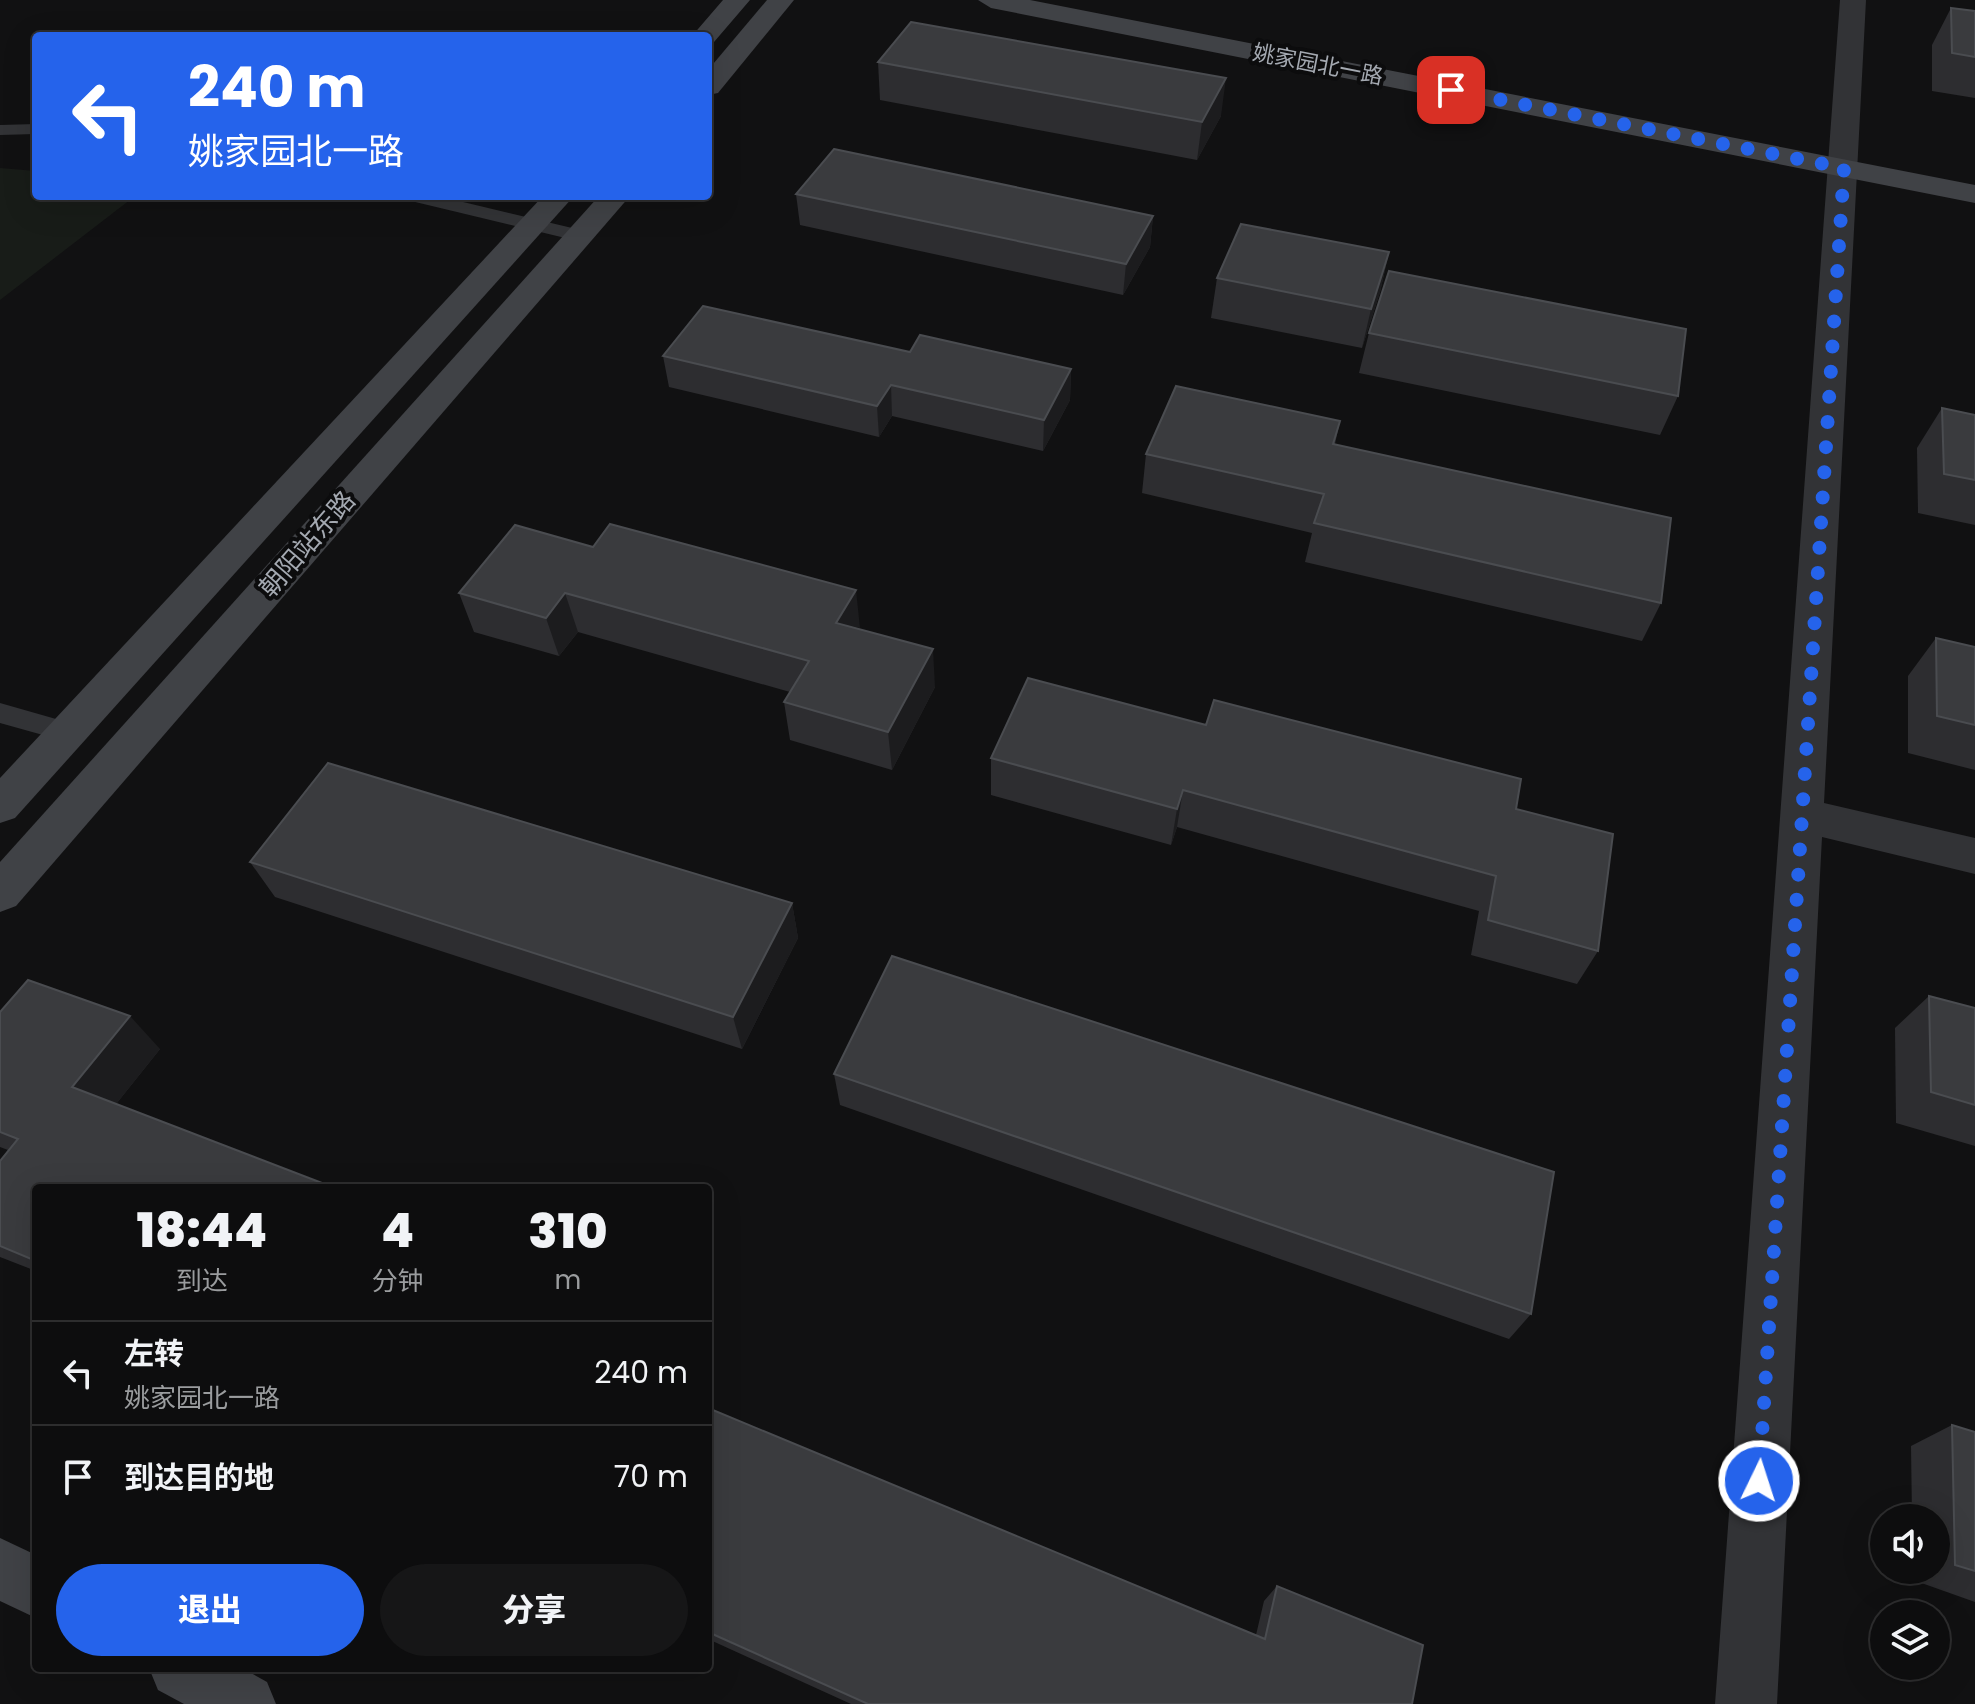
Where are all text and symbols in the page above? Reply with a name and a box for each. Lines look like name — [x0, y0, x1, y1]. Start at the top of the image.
street label: 姚家园北一路 — [1250, 37, 1386, 92]
text: 240 m — [188, 48, 366, 127]
pin — [1417, 56, 1485, 124]
icon: left — [56, 64, 160, 168]
icon: arrive — [1429, 68, 1473, 112]
text: 姚家园北一路 — [188, 126, 404, 177]
street label: 朝阳站东路 — [251, 483, 363, 605]
text: 18:44 — [136, 1197, 267, 1264]
text: 4 — [381, 1197, 414, 1264]
text: 310 — [528, 1198, 608, 1265]
text: m — [554, 1262, 581, 1298]
text: 到达 — [176, 1263, 228, 1299]
text: 分钟 — [372, 1263, 424, 1299]
text: 左转 — [124, 1332, 184, 1375]
icon: left — [56, 1351, 100, 1395]
text: 240 m — [594, 1351, 688, 1394]
text: 姚家园北一路 — [124, 1380, 280, 1416]
position arrow — [1717, 1439, 1801, 1523]
icon: arrive — [56, 1455, 100, 1499]
text: 70 m — [614, 1455, 688, 1498]
text: 到达目的地 — [124, 1456, 274, 1499]
map controls — [1870, 1504, 1950, 1680]
button: sound — [1870, 1504, 1950, 1584]
button: 退出 — [56, 1564, 364, 1656]
button: 分享 — [380, 1564, 688, 1656]
button: layers — [1870, 1600, 1950, 1680]

